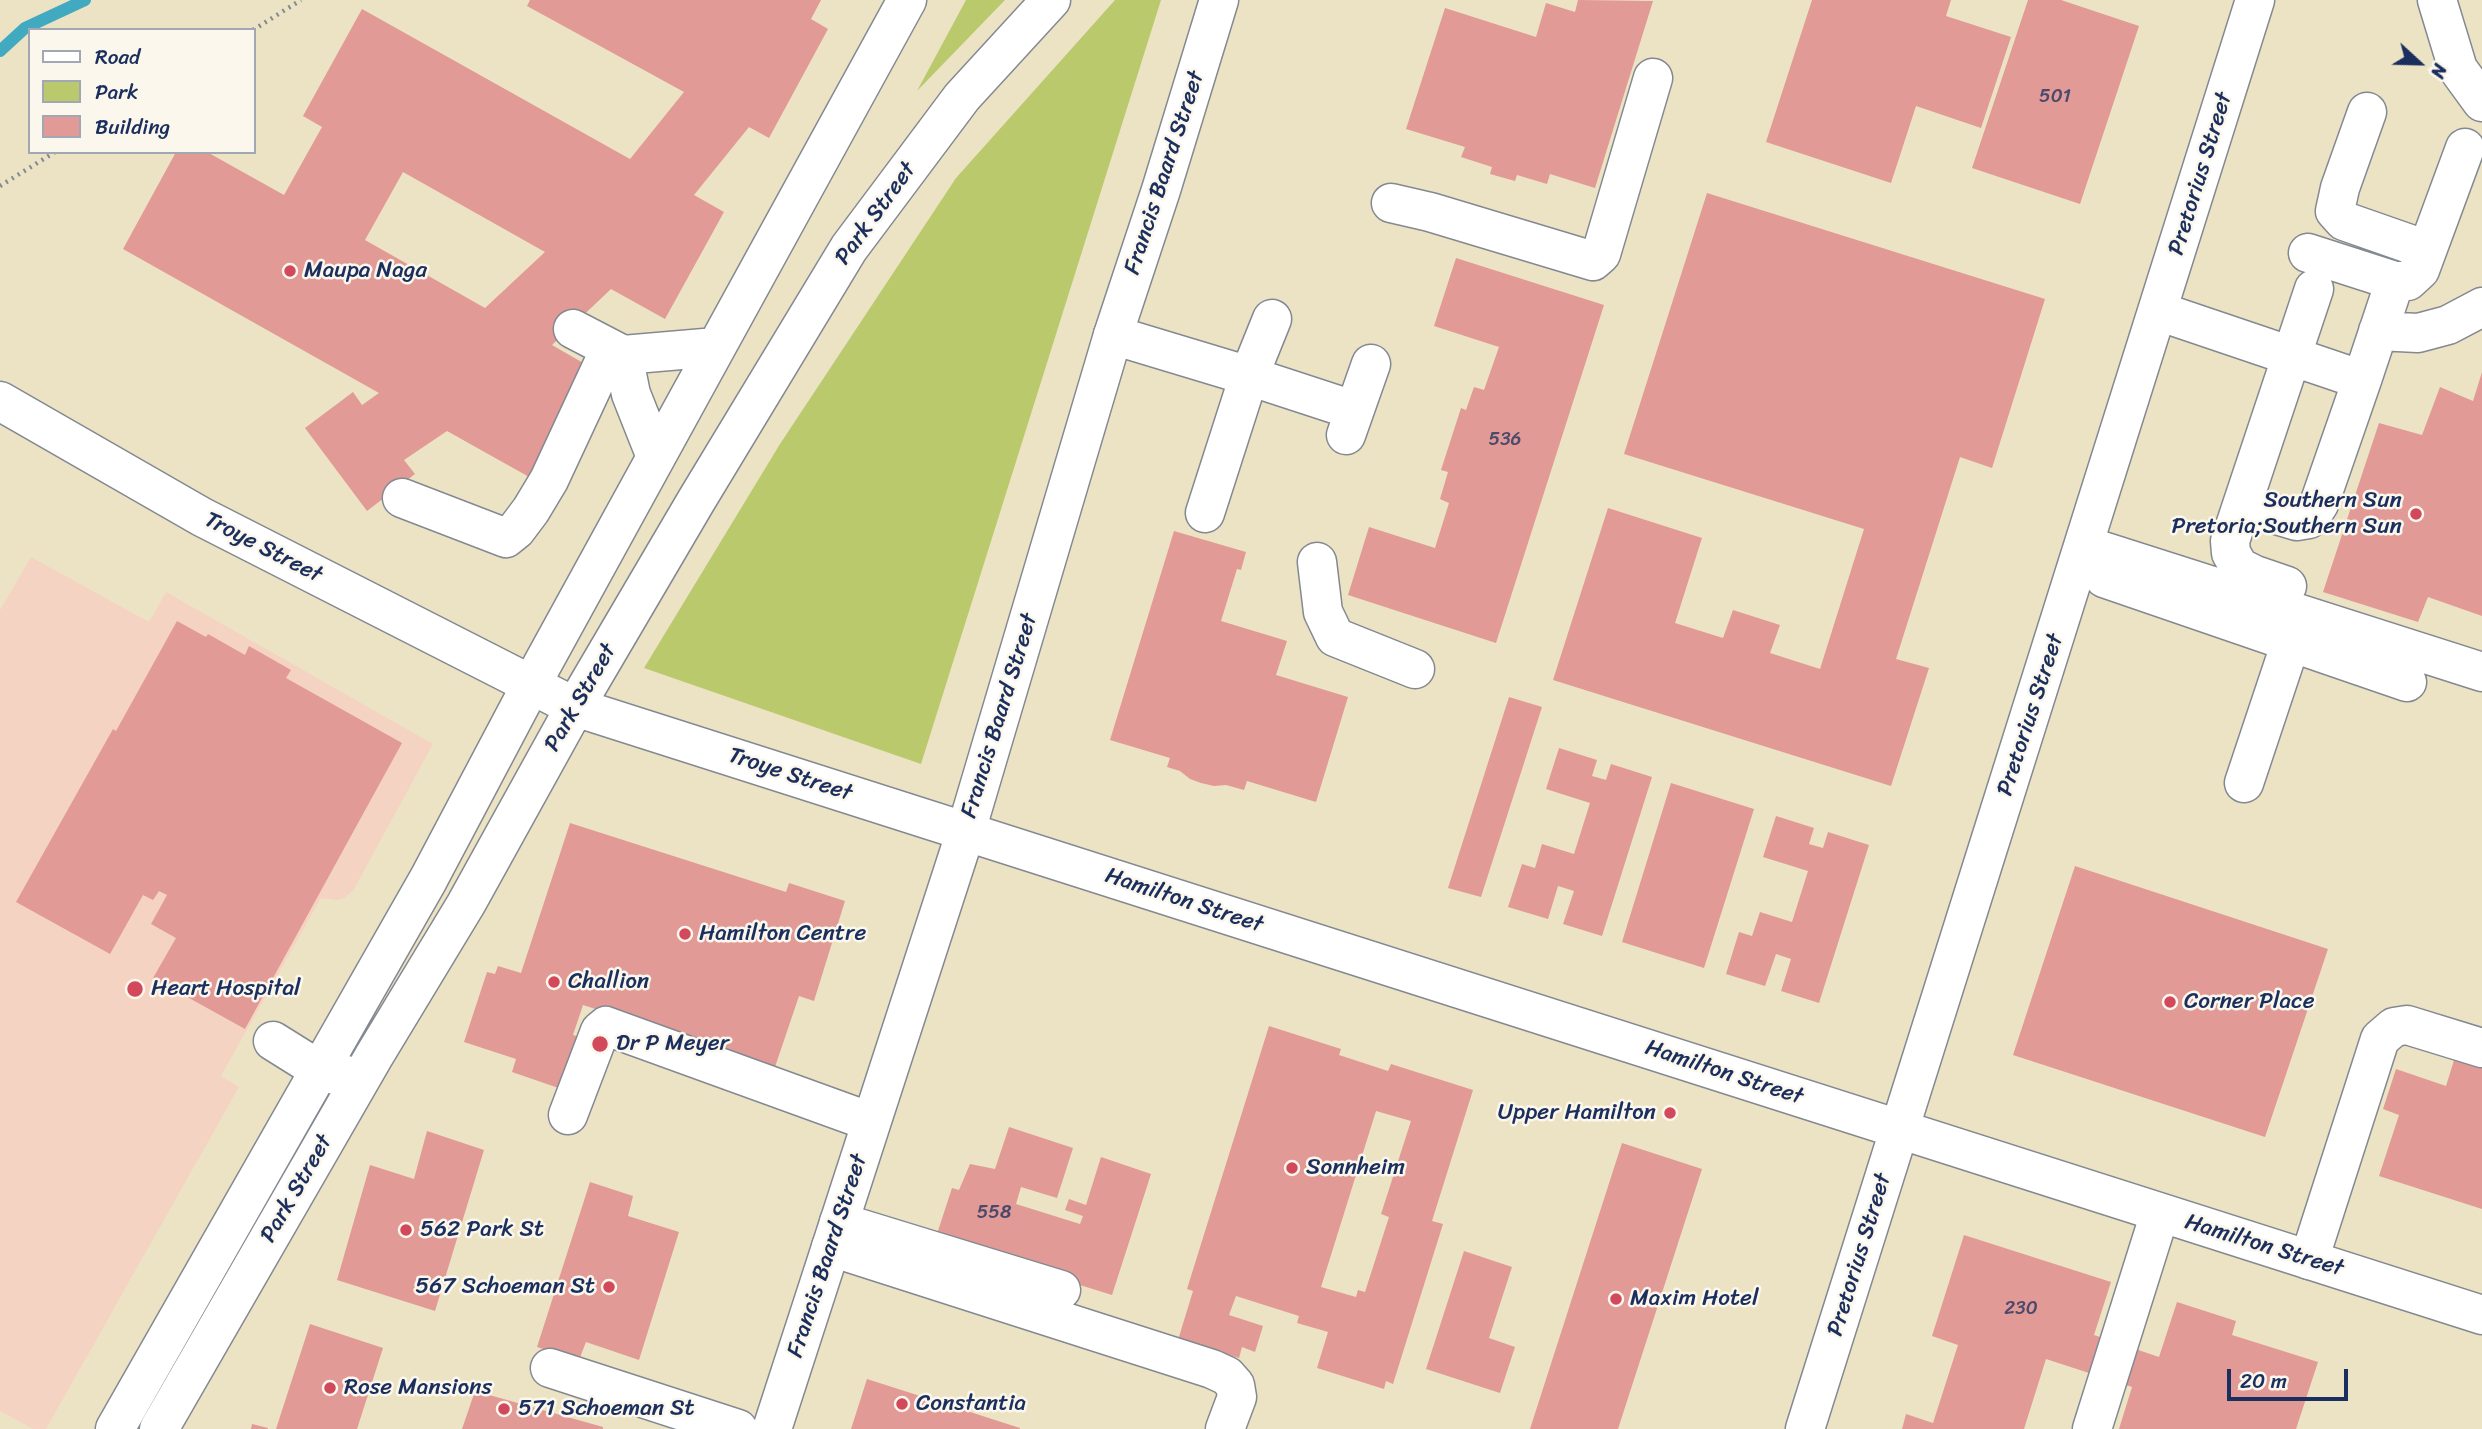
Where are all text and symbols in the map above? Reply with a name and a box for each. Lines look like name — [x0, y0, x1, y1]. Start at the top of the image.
legend — [28, 28, 256, 154]
north arrow — [2384, 28, 2454, 98]
text: Road — [95, 38, 140, 76]
text: N — [2421, 59, 2457, 83]
street label: Francis Baard Street — [1119, 68, 1211, 278]
text: Park — [95, 73, 138, 111]
house number: 501 — [2039, 86, 2071, 108]
street label: Pretorius Street — [2163, 89, 2239, 259]
text: Building — [95, 108, 170, 146]
street label: Park Street — [830, 157, 922, 271]
place label: Maupa Naga — [304, 257, 427, 285]
marker: Maupa Naga — [282, 263, 298, 279]
house number: 536 — [1489, 429, 1521, 451]
place label: Southern Sun Pretoria;Southern Sun — [2171, 487, 2402, 541]
marker: Southern Sun Pretoria;Southern Sun — [2408, 506, 2424, 522]
street label: Troye Street — [200, 507, 326, 589]
street label: Francis Baard Street — [956, 610, 1044, 822]
street label: Pretorius Street — [1992, 631, 2070, 799]
street label: Park Street — [539, 639, 623, 757]
street label: Troye Street — [725, 742, 855, 808]
street label: Hamilton Street — [1102, 862, 1266, 940]
place label: Hamilton Centre — [699, 920, 866, 948]
marker: Hamilton Centre — [677, 926, 693, 942]
place label: Challion — [568, 968, 649, 996]
marker: Challion — [546, 974, 562, 990]
place label: Heart Hospital — [151, 975, 301, 1003]
marker: Heart Hospital — [125, 979, 145, 999]
place label: Corner Place — [2184, 988, 2314, 1016]
marker: Corner Place — [2162, 994, 2178, 1010]
place label: Dr P Meyer — [616, 1030, 729, 1058]
marker: Dr P Meyer — [590, 1034, 610, 1054]
street label: Hamilton Street — [1642, 1034, 1806, 1112]
place label: Upper Hamilton — [1498, 1099, 1656, 1127]
marker: Upper Hamilton — [1662, 1105, 1678, 1121]
street label: Park Street — [255, 1130, 339, 1248]
street label: Francis Baard Street — [782, 1151, 874, 1361]
place label: Sonnheim — [1306, 1154, 1405, 1182]
marker: Sonnheim — [1284, 1160, 1300, 1176]
street label: Pretorius Street — [1822, 1170, 1898, 1340]
house number: 558 — [977, 1202, 1011, 1224]
street label: Hamilton Street — [2181, 1209, 2347, 1283]
place label: 562 Park St — [420, 1216, 544, 1244]
marker: 562 Park St — [398, 1222, 414, 1238]
place label: 567 Schoeman St — [415, 1273, 595, 1301]
marker: 567 Schoeman St — [601, 1279, 617, 1295]
place label: Maxim Hotel — [1630, 1285, 1758, 1313]
marker: Maxim Hotel — [1608, 1291, 1624, 1307]
house number: 230 — [2004, 1298, 2038, 1320]
scale bar — [2230, 1356, 2351, 1400]
text: 20 m — [2240, 1362, 2287, 1400]
place label: Rose Mansions — [344, 1374, 492, 1402]
marker: Rose Mansions — [322, 1380, 338, 1396]
place label: Constantia — [916, 1390, 1026, 1418]
place label: 571 Schoeman St — [518, 1395, 695, 1423]
marker: Constantia — [894, 1396, 910, 1412]
marker: 571 Schoeman St — [496, 1401, 512, 1417]

